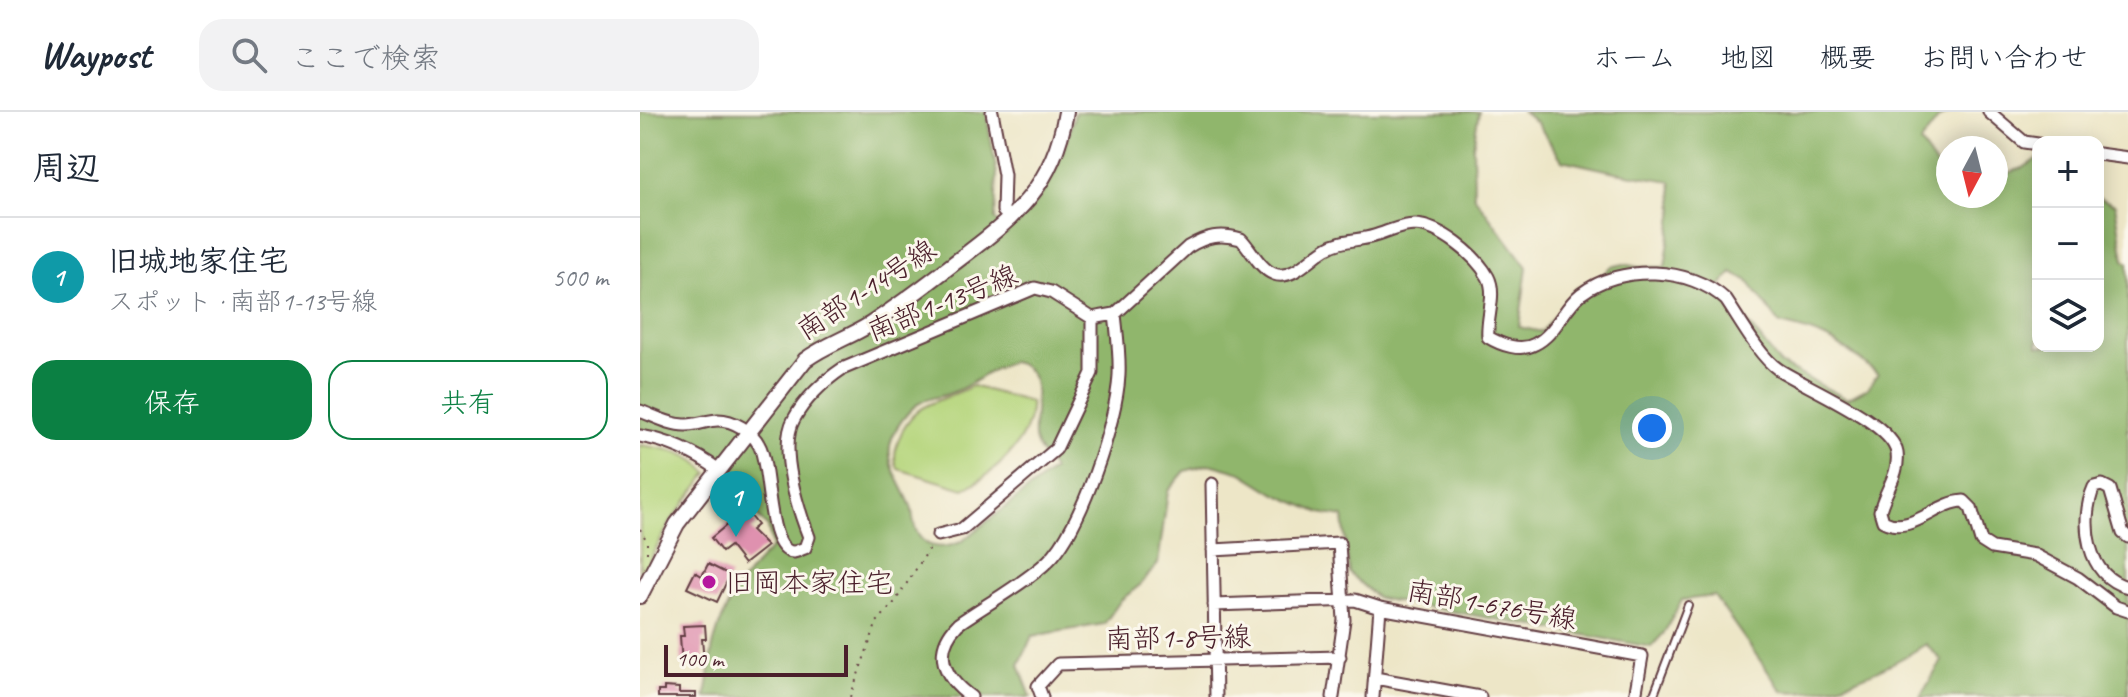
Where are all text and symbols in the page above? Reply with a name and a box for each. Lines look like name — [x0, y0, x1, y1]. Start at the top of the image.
search box — [199, 19, 759, 91]
text: Waypost — [40, 32, 151, 79]
icon: search — [227, 33, 271, 77]
text: ここで検索 — [291, 39, 441, 77]
text: ホーム — [1593, 40, 1676, 75]
text: 地図 — [1720, 40, 1776, 75]
text: 概要 — [1820, 40, 1876, 75]
text: お問い合わせ — [1920, 40, 2088, 75]
north arrow — [1936, 136, 2008, 208]
map controls — [2032, 136, 2104, 352]
button: + — [2032, 136, 2104, 208]
text: 周辺 — [32, 146, 100, 189]
button: − — [2032, 208, 2104, 280]
street label: 南部1-14号線 — [790, 231, 942, 347]
text: 旧城地家住宅 — [108, 242, 288, 280]
street label: 南部1-13号線 — [862, 256, 1022, 348]
text: 1 — [52, 261, 64, 294]
text: 500 m — [552, 261, 608, 294]
button: layers — [2032, 280, 2104, 352]
text: スポット · 南部1-13号線 — [108, 285, 377, 318]
button: 保存 — [32, 360, 312, 440]
button: 共有 — [328, 360, 608, 440]
your location — [1632, 408, 1672, 448]
pin: 1 — [710, 471, 762, 537]
place label: 旧岡本家住宅 — [725, 565, 893, 600]
street label: 南部1-676号線 — [1404, 572, 1579, 637]
marker: 旧岡本家住宅 — [700, 573, 718, 591]
street label: 南部1-8号線 — [1105, 619, 1251, 656]
scale bar — [664, 641, 848, 677]
text: 100 m — [676, 645, 723, 673]

